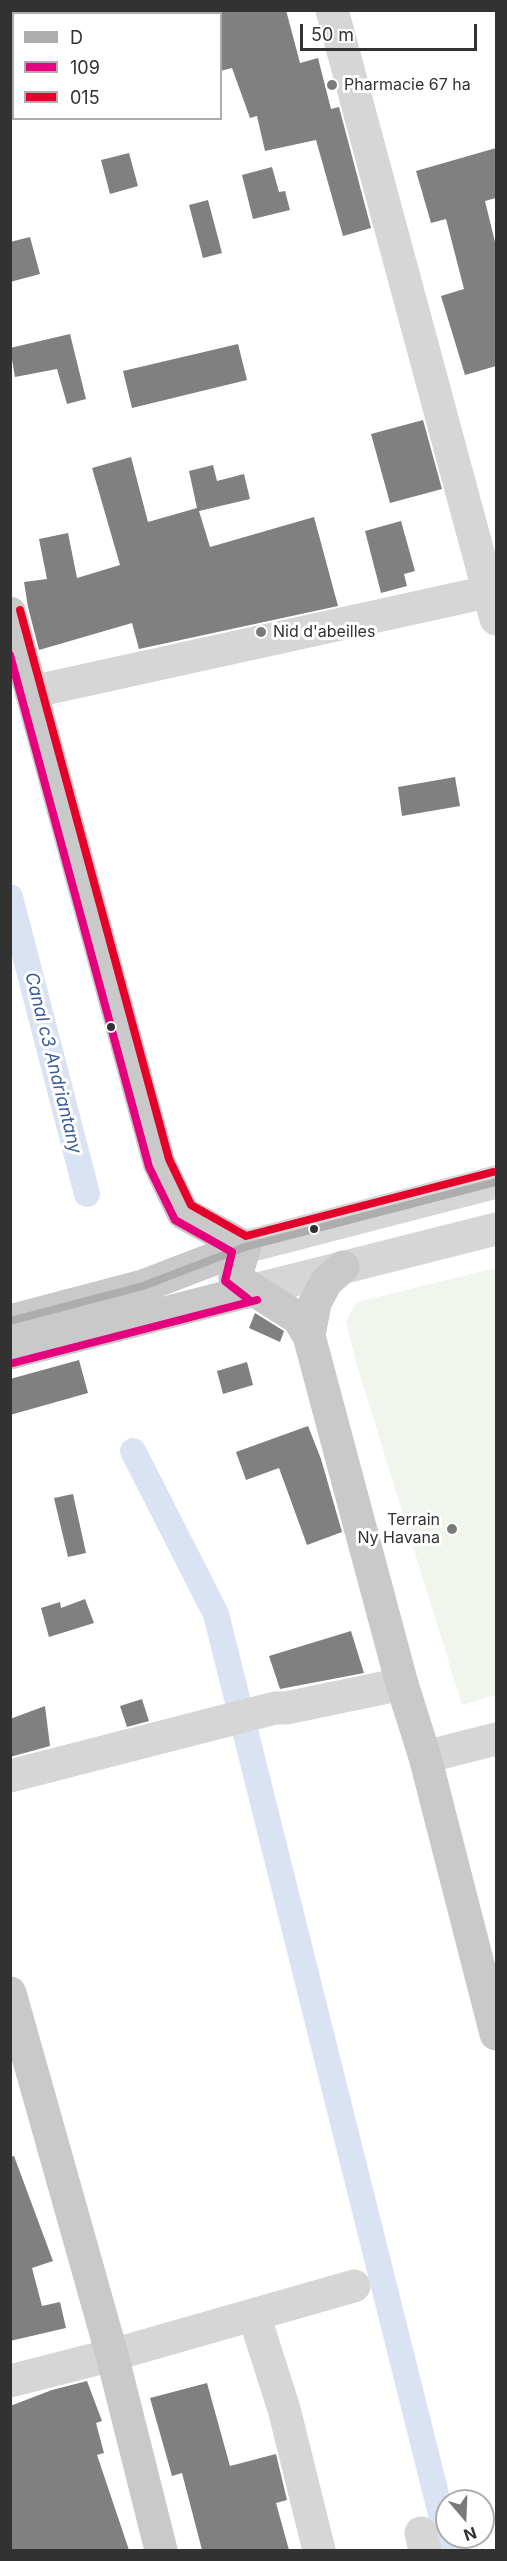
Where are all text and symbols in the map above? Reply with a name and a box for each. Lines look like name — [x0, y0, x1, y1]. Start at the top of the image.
legend — [12, 12, 222, 120]
scale bar — [303, 12, 480, 50]
text: 50 m — [311, 24, 354, 45]
text: D — [70, 27, 83, 48]
text: 109 — [70, 57, 100, 78]
place label: Pharmacie 67 ha — [344, 75, 471, 95]
marker: Pharmacie 67 ha — [325, 78, 339, 92]
text: 015 — [70, 87, 100, 108]
place label: Nid d'abeilles — [273, 622, 375, 642]
marker: Nid d'abeilles — [254, 625, 268, 639]
water label: Canal c3 Andriantany — [20, 970, 86, 1156]
unlabelled marker — [105, 1021, 117, 1033]
unlabelled marker — [308, 1223, 320, 1235]
place label: Terrain Ny Havana — [357, 1510, 440, 1548]
marker: Terrain Ny Havana — [445, 1522, 459, 1536]
north arrow — [435, 2489, 495, 2549]
text: N — [461, 2523, 479, 2546]

